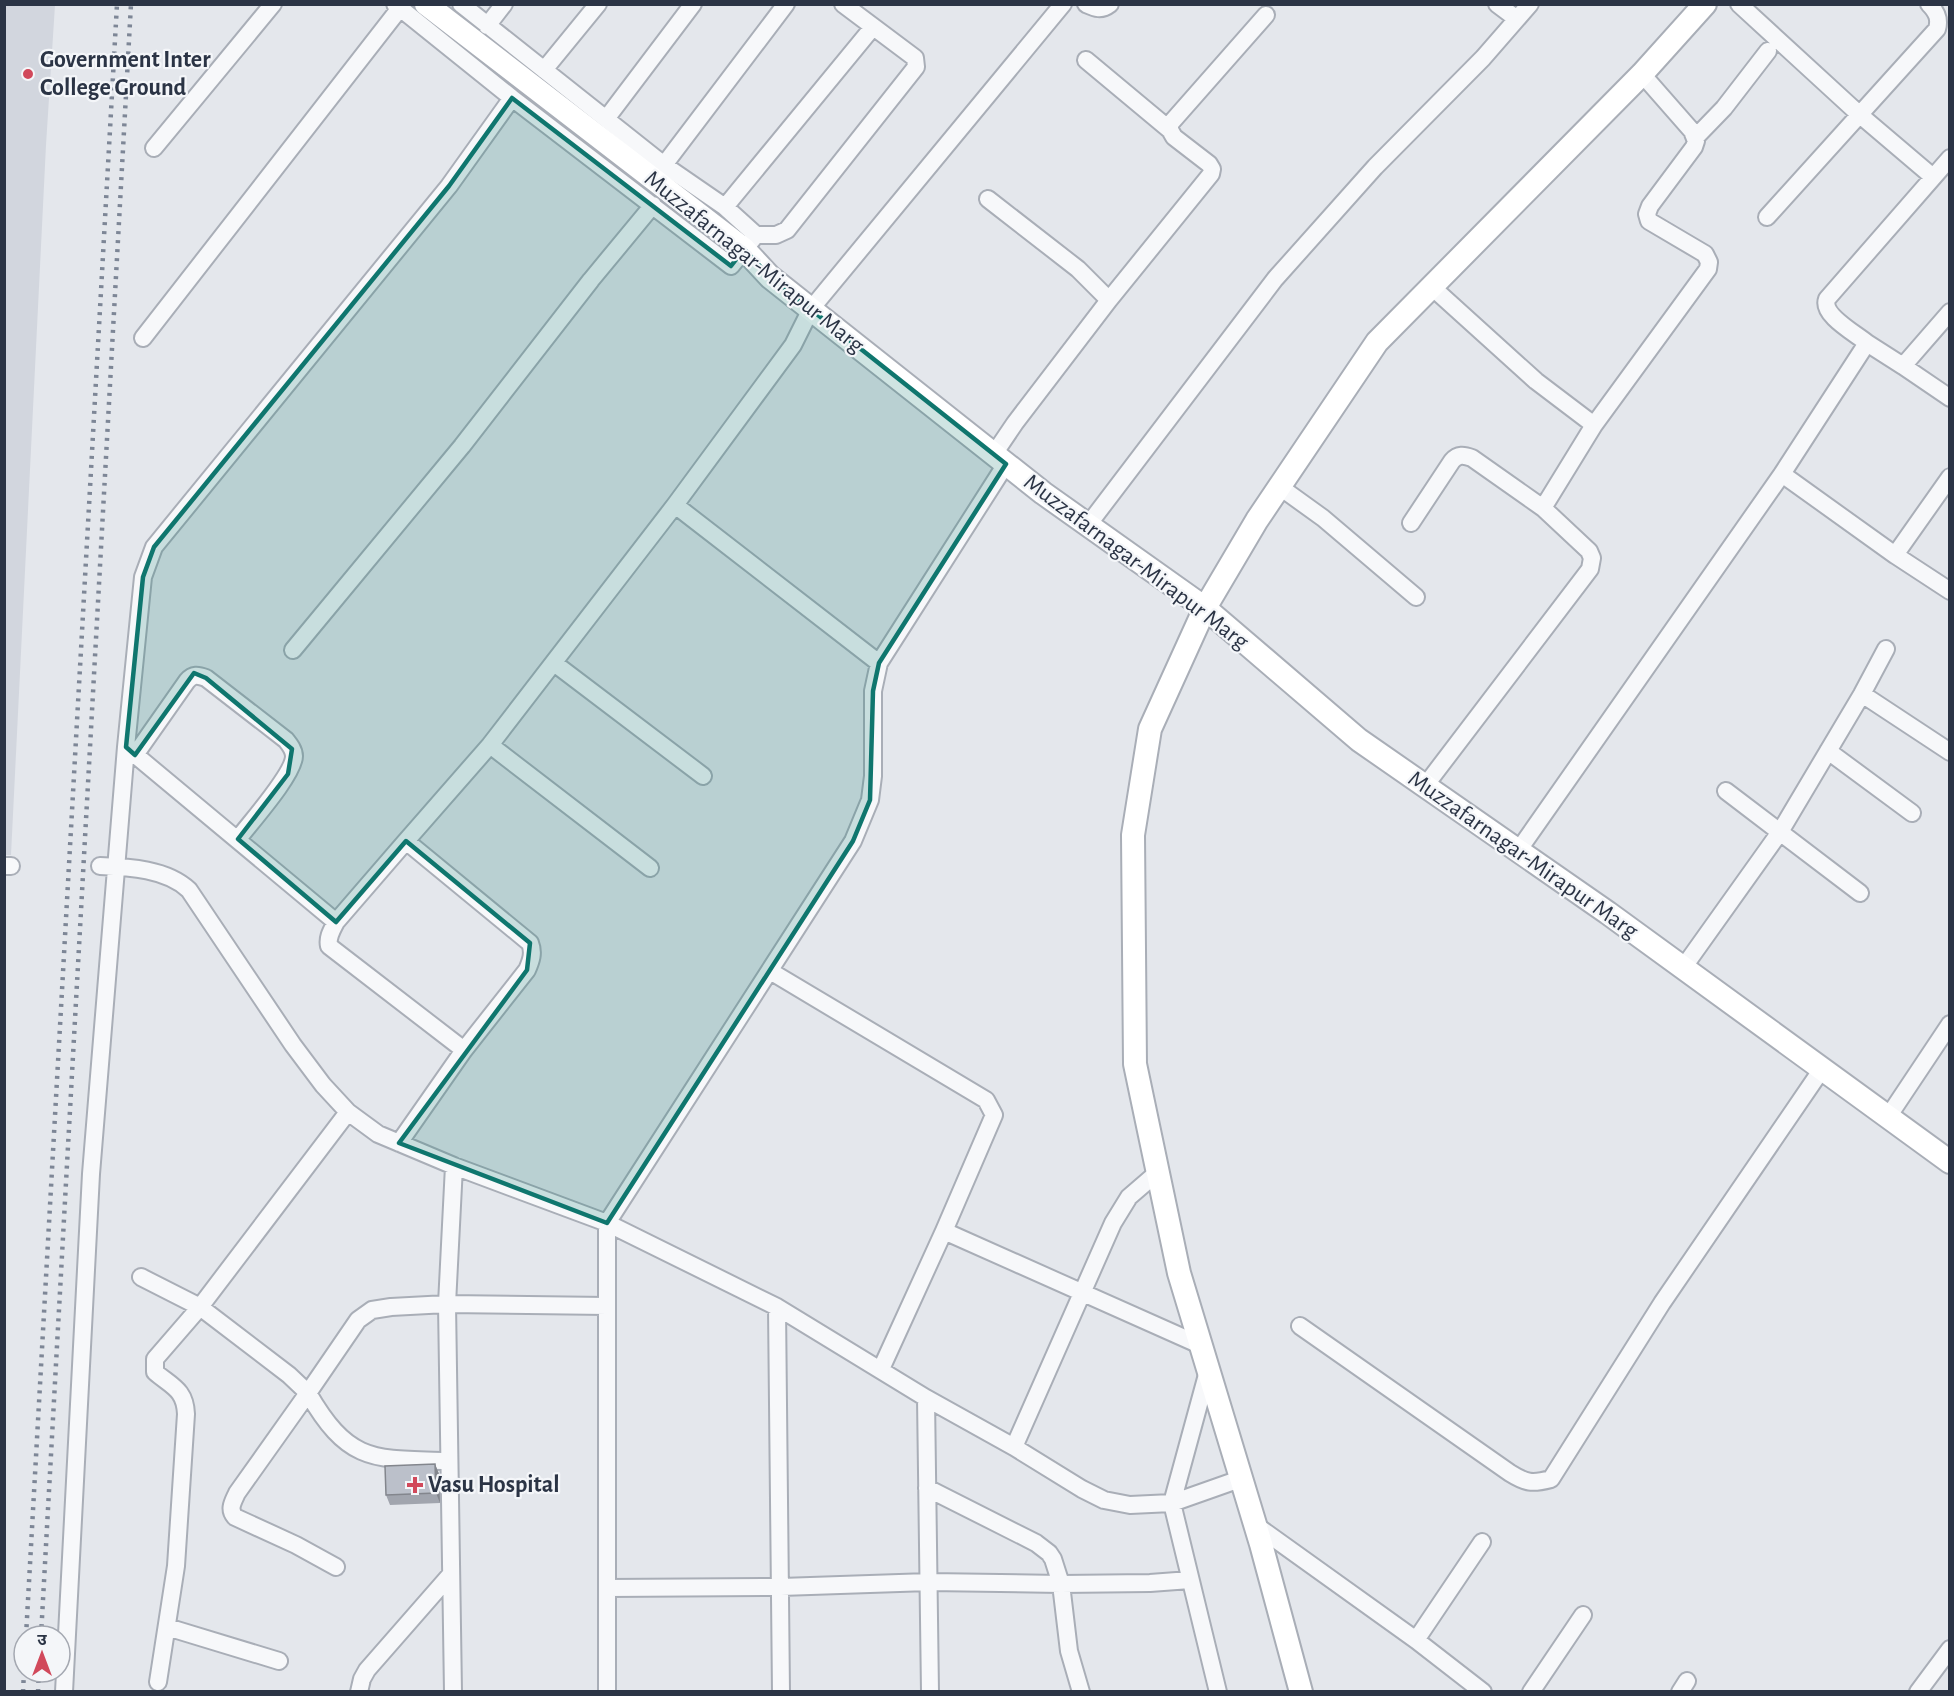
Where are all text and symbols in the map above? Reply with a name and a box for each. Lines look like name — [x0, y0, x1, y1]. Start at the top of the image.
place label: Government Inter College Ground — [40, 48, 211, 100]
marker: Government Inter College Ground — [21, 67, 35, 81]
street label: Muzzafarnagar-Mirapur Marg — [640, 166, 868, 358]
street label: Muzzafarnagar-Mirapur Marg — [1019, 470, 1253, 654]
street label: Muzzafarnagar-Mirapur Marg — [1404, 766, 1643, 944]
place label: Vasu Hospital — [428, 1473, 560, 1497]
marker: Vasu Hospital — [406, 1476, 424, 1494]
north arrow — [12, 1624, 72, 1684]
text: उ — [37, 1632, 47, 1648]

